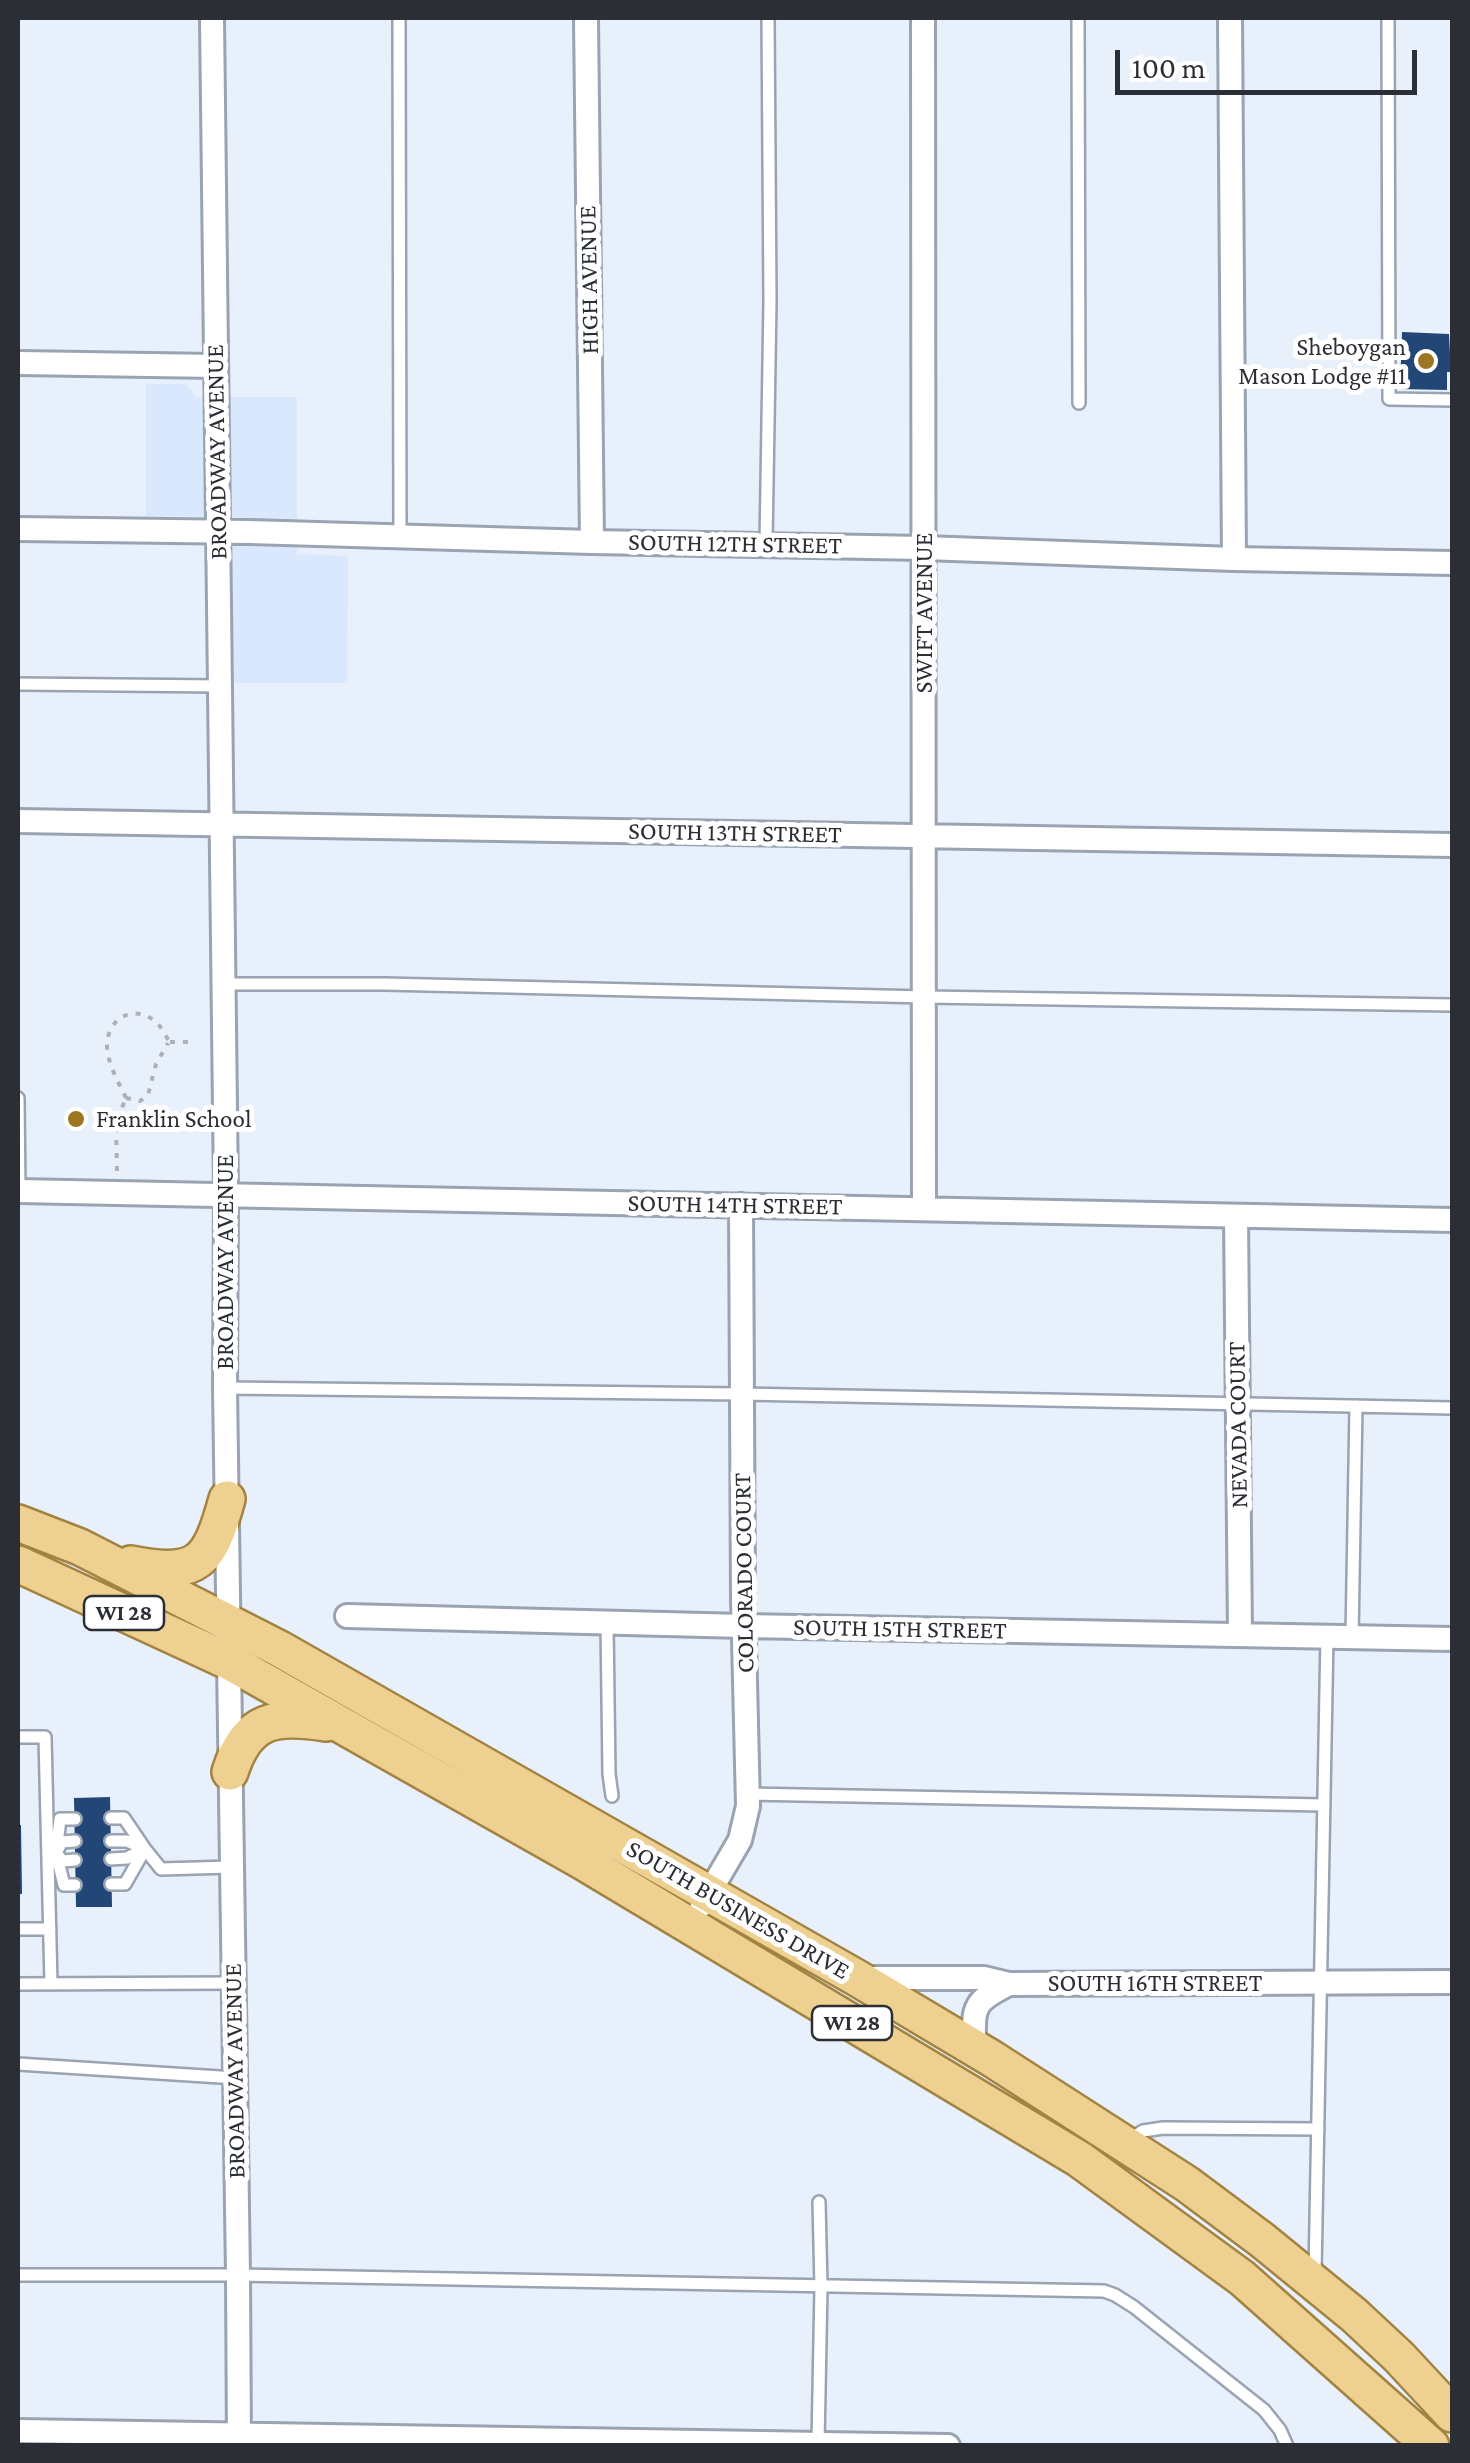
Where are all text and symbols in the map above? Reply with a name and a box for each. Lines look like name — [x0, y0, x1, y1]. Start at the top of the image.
scale bar — [1120, 30, 1422, 92]
text: 100 m — [1132, 51, 1206, 84]
street label: HIGH AVENUE — [573, 205, 605, 355]
place label: Sheboygan Mason Lodge #11 — [1238, 332, 1406, 391]
street label: BROADWAY AVENUE — [200, 344, 234, 560]
marker: Sheboygan Mason Lodge #11 — [1415, 350, 1437, 372]
street label: SOUTH 12TH STREET — [628, 527, 842, 561]
street label: SWIFT AVENUE — [909, 533, 939, 693]
street label: SOUTH 13TH STREET — [628, 816, 842, 850]
place label: Franklin School — [96, 1104, 251, 1134]
marker: Franklin School — [65, 1108, 87, 1130]
street label: BROADWAY AVENUE — [210, 1154, 240, 1370]
street label: SOUTH 14TH STREET — [627, 1188, 843, 1222]
street label: NEVADA COURT — [1222, 1341, 1254, 1509]
street label: COLORADO COURT — [727, 1473, 761, 1673]
road number: WI 28 — [84, 1596, 164, 1630]
street label: SOUTH 15TH STREET — [793, 1612, 1007, 1646]
street label: SOUTH BUSINESS DRIVE — [621, 1834, 855, 1986]
street label: BROADWAY AVENUE — [218, 1963, 252, 2179]
street label: SOUTH 16TH STREET — [1048, 1968, 1262, 1998]
road number: WI 28 — [812, 2006, 892, 2040]

